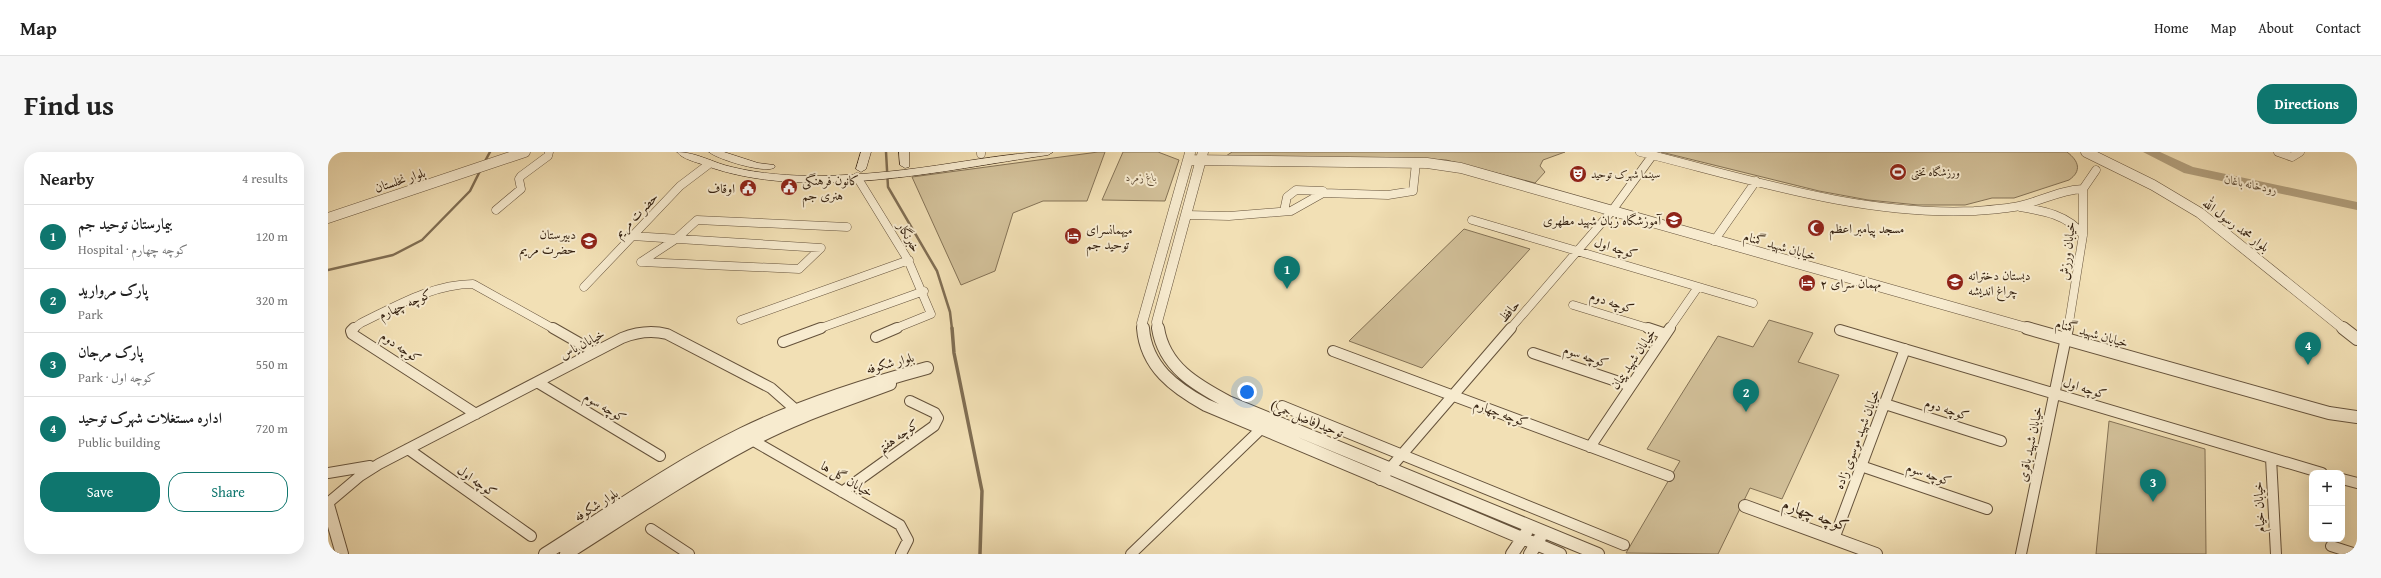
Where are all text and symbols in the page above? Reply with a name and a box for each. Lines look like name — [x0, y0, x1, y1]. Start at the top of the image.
text: Map — [20, 14, 57, 42]
text: Home — [2154, 18, 2189, 38]
text: Map — [2211, 18, 2236, 38]
text: About — [2258, 18, 2294, 38]
text: Contact — [2316, 18, 2361, 38]
text: Find us — [24, 84, 114, 125]
button: Directions — [2257, 84, 2357, 124]
sports icon: ورزشگاه تختی — [1888, 162, 1908, 182]
street label: بلوار نخلستان — [372, 163, 428, 197]
theatre icon: سینما شهرک توحید — [1568, 164, 1588, 184]
place label: ورزشگاه تختی — [1911, 164, 1960, 181]
text: Nearby — [40, 166, 94, 191]
place label: سینما شهرک توحید — [1591, 166, 1660, 182]
text: 4 results — [242, 169, 288, 188]
park label: باغ زمرد — [1125, 169, 1157, 187]
water label: رودخانه باغان — [2223, 170, 2279, 198]
place label: کانون فرهنگی هنری جم — [802, 171, 859, 208]
public building icon: کانون فرهنگی هنری جم — [779, 177, 799, 197]
public building icon: اوقاف — [738, 178, 758, 198]
place label: اوقاف — [707, 179, 735, 198]
street label: حضرت مریم — [609, 188, 664, 243]
street label: بلوار محمد رسول الله — [2199, 193, 2274, 256]
school or university icon: آموزشگاه زبان شهید مطهری — [1664, 210, 1684, 230]
place label: آموزشگاه زبان شهید مطهری — [1543, 211, 1662, 230]
text: بیمارستان توحید جم — [78, 213, 172, 234]
street label: خبرنگار — [892, 217, 925, 256]
mosque icon: مسجد پیامبر اعظم — [1806, 218, 1826, 238]
place label: مسجد پیامبر اعظم — [1829, 219, 1904, 241]
place label: میهمانسرای توحید جم — [1086, 220, 1133, 257]
street label: خیابان ورزش — [2054, 221, 2080, 281]
place label: دبیرستان حضرت مریم — [519, 225, 576, 261]
hotel icon: میهمانسرای توحید جم — [1063, 226, 1083, 246]
text: 1 — [50, 227, 56, 246]
text: 120 m — [256, 227, 288, 246]
street label: خیابان شهید گمنام — [1741, 227, 1819, 267]
school or university icon: دبیرستان حضرت مریم — [579, 231, 599, 251]
street label: کوچه اول — [1592, 232, 1640, 264]
text: Hospital · کوچه چهارم — [78, 240, 188, 259]
pin: 1 — [1274, 256, 1300, 289]
place label: دبستان دخترانه چراغ اندیشه — [1968, 266, 2031, 302]
school or university icon: دبستان دخترانه چراغ اندیشه — [1945, 272, 1965, 292]
hotel icon: مهمان سرای ۲ — [1797, 273, 1817, 293]
place label: مهمان سرای ۲ — [1820, 274, 1881, 293]
text: پارک مروارید — [78, 279, 148, 300]
street label: کوچه چهارم — [375, 284, 435, 326]
street label: کوچه دوم — [1587, 286, 1637, 320]
text: 2 — [50, 291, 56, 310]
text: 320 m — [256, 291, 288, 310]
street label: حافظ — [1494, 295, 1524, 326]
text: Park — [78, 305, 103, 324]
street label: خیابان شهید گمنام — [2053, 314, 2131, 354]
street label: خیابان یاس — [556, 324, 608, 364]
street label: خیابان شهید پیمان — [1606, 325, 1660, 393]
street label: کوچه دوم — [376, 326, 425, 369]
pin: 4 — [2295, 332, 2321, 365]
street label: کوچه سوم — [1560, 339, 1611, 374]
text: پارک مرجان — [78, 341, 143, 362]
street label: بلوار شکوفه — [864, 347, 916, 379]
text: 3 — [50, 355, 56, 374]
text: 550 m — [256, 355, 288, 374]
text: Park · کوچه اول — [78, 368, 156, 387]
street label: کوچه اول — [2061, 372, 2109, 404]
pin: 2 — [1733, 379, 1759, 412]
your location — [1237, 382, 1257, 402]
street label: خیابان شهید موسوی زاده — [1829, 386, 1885, 492]
street label: کوچه سوم — [579, 387, 630, 429]
street label: کوچه دوم — [1922, 393, 1972, 427]
street label: کوچه چهارم — [1471, 394, 1531, 433]
street label: توحید(فاضل جمی) — [1268, 396, 1347, 442]
street label: خیابان شهید باقری — [2013, 405, 2047, 483]
text: اداره مستغلات شهرک توحید — [78, 407, 222, 428]
street label: کوچه هفتم — [873, 415, 925, 461]
text: 4 — [50, 419, 56, 438]
text: 720 m — [256, 419, 288, 438]
text: Public building — [78, 433, 160, 452]
street label: خیابان گل ها — [817, 456, 877, 502]
street label: کوچه سوم — [1903, 457, 1954, 492]
street label: کوچه اول — [453, 460, 501, 502]
pin: 3 — [2140, 469, 2166, 502]
map controls — [2309, 470, 2345, 542]
button: + — [2309, 470, 2345, 506]
button: Save — [40, 472, 160, 512]
button: Share — [168, 472, 288, 512]
street label: خیابان خیام — [2248, 481, 2272, 533]
street label: بلوار شکوفه — [570, 484, 622, 526]
street label: کوچه چهارم — [1778, 491, 1853, 540]
button: − — [2309, 506, 2345, 542]

